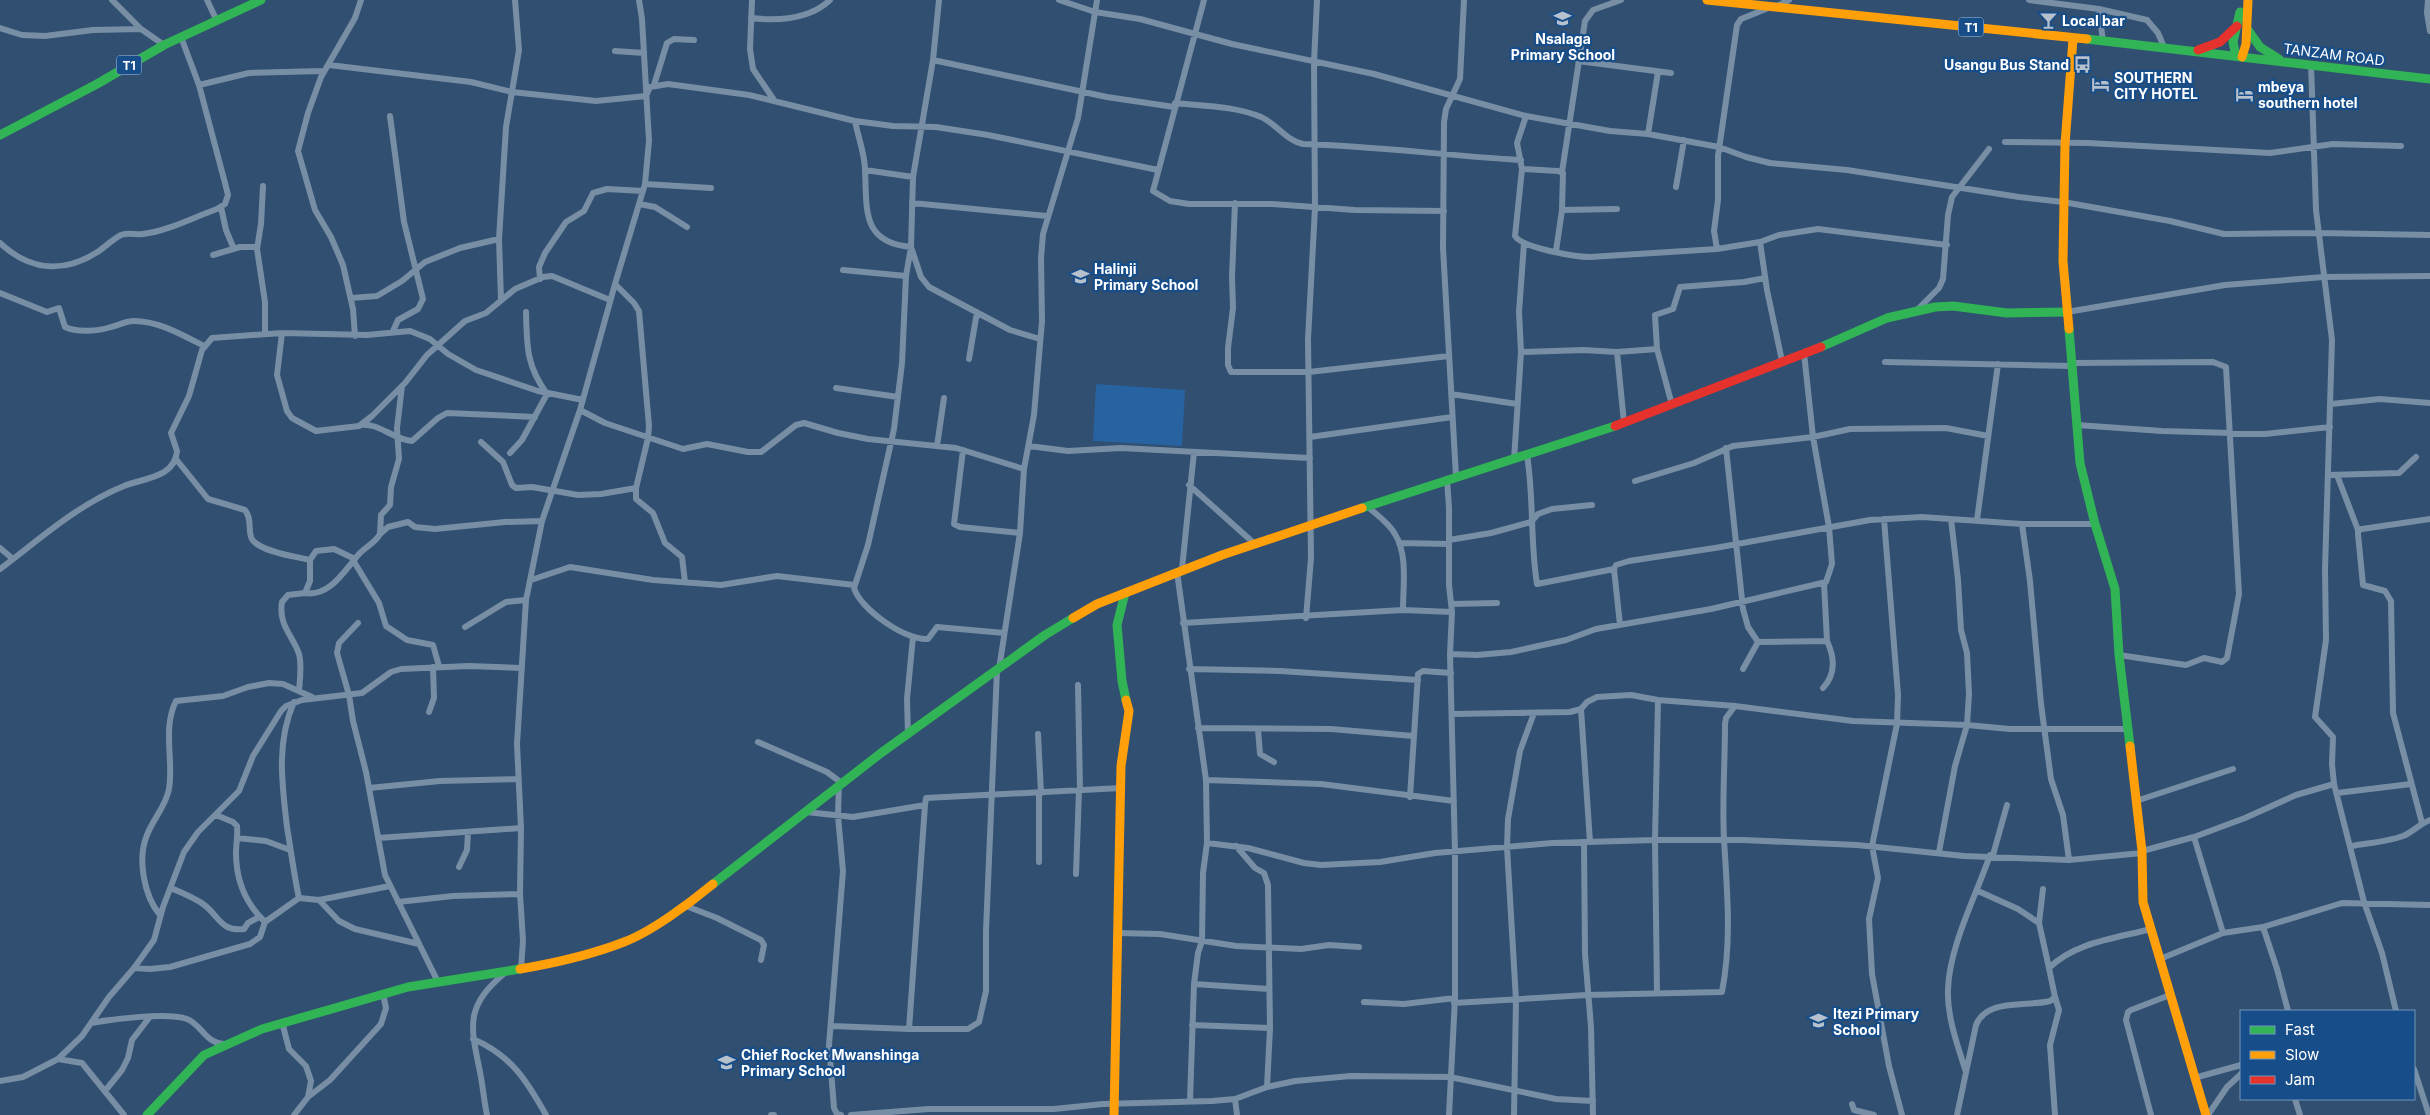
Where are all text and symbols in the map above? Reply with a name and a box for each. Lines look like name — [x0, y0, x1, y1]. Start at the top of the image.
school or university icon: Nsalaga Primary School — [1553, 8, 1573, 28]
bar icon: Local bar — [2038, 10, 2058, 30]
place label: Local bar — [2062, 12, 2125, 29]
road number: T1 — [1958, 18, 1984, 36]
place label: Nsalaga Primary School — [1511, 30, 1615, 63]
street label: TANZAM ROAD — [2282, 39, 2386, 69]
bus stop icon: Usangu Bus Stand — [2073, 54, 2093, 74]
road number: T1 — [116, 56, 142, 74]
place label: Usangu Bus Stand — [1944, 56, 2069, 73]
place label: SOUTHERN CITY HOTEL — [2114, 69, 2198, 102]
hotel icon: SOUTHERN CITY HOTEL — [2090, 75, 2110, 95]
place label: mbeya southern hotel — [2258, 78, 2358, 111]
hotel icon: mbeya southern hotel — [2234, 84, 2254, 104]
place label: Halinji Primary School — [1094, 260, 1198, 293]
school or university icon: Halinji Primary School — [1070, 266, 1090, 286]
place label: Itezi Primary School — [1833, 1005, 1920, 1038]
legend — [2240, 1010, 2415, 1100]
school or university icon: Itezi Primary School — [1809, 1011, 1829, 1031]
text: Fast — [2285, 1020, 2315, 1039]
text: Slow — [2285, 1045, 2319, 1064]
place label: Chief Rocket Mwanshinga Primary School — [741, 1046, 919, 1079]
school or university icon: Chief Rocket Mwanshinga Primary School — [717, 1052, 737, 1072]
text: Jam — [2285, 1070, 2315, 1089]

